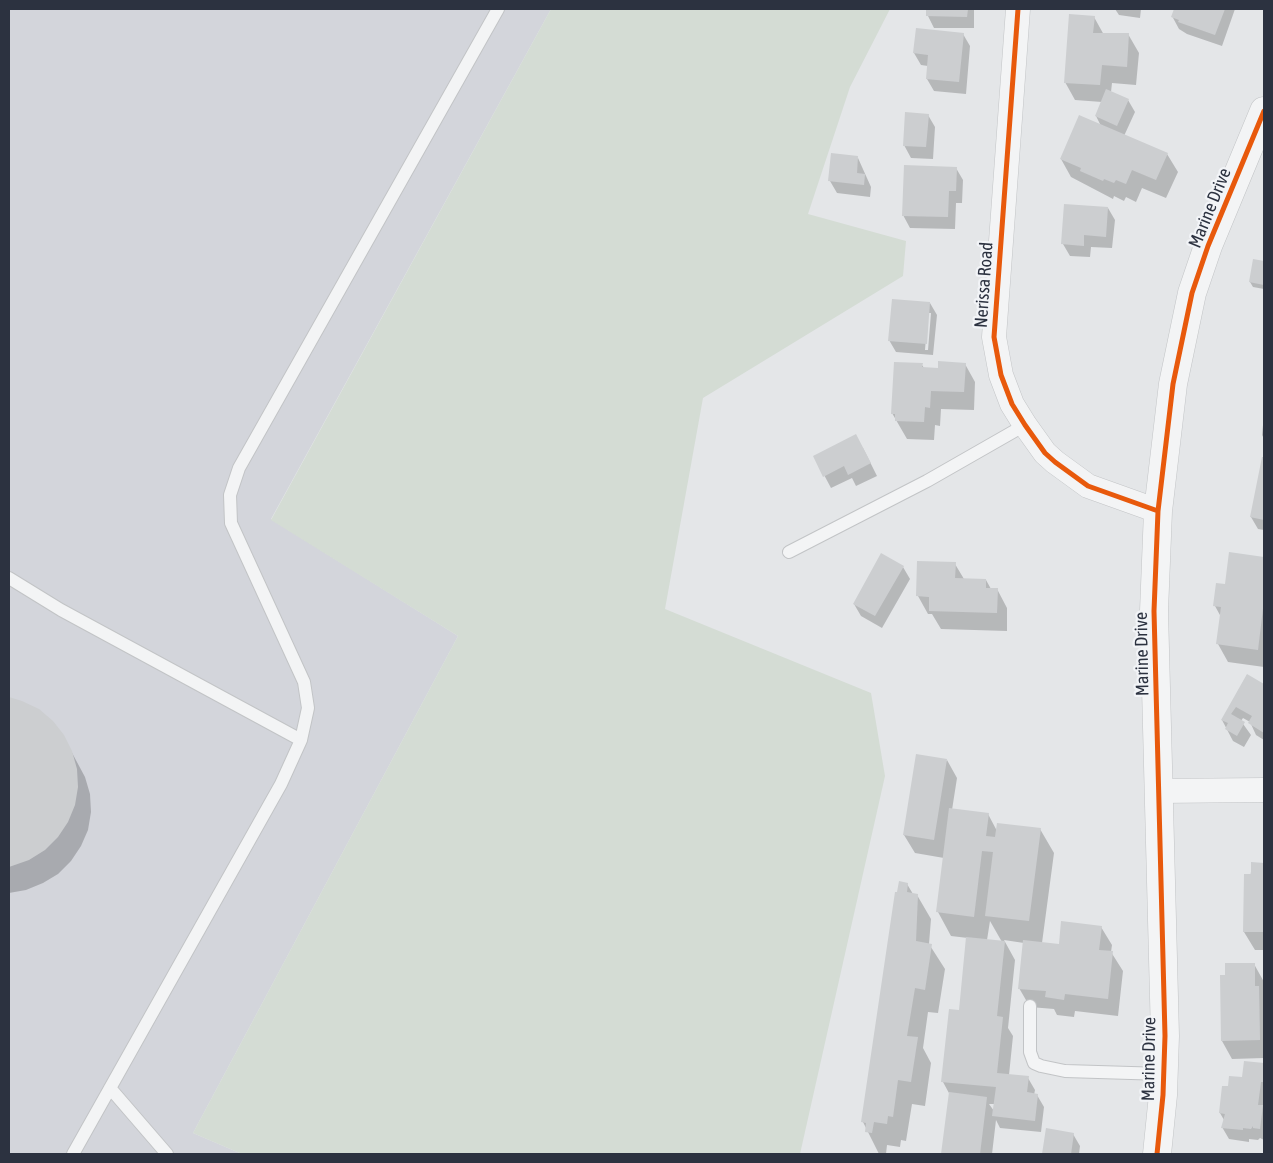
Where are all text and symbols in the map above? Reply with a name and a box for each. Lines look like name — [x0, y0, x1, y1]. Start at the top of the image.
street label: Marine Drive — [1184, 165, 1236, 251]
street label: Nerissa Road — [970, 241, 998, 329]
street label: Marine Drive — [1130, 612, 1154, 696]
street label: Marine Drive — [1137, 1017, 1161, 1101]

